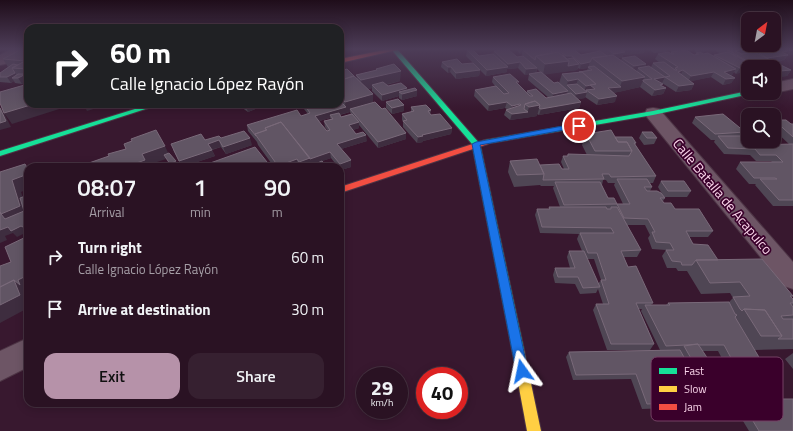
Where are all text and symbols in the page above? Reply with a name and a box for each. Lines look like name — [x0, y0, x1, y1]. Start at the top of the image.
north arrow — [741, 12, 781, 52]
map controls — [741, 12, 781, 148]
text: 60 m — [110, 31, 171, 74]
icon: right — [44, 40, 96, 92]
button: sound — [741, 60, 781, 100]
text: Calle Ignacio López Rayón — [110, 70, 304, 97]
button: search — [741, 108, 781, 148]
pin — [562, 109, 596, 143]
icon: arrive — [568, 115, 590, 137]
street label: Calle Batalla de Acapulco — [668, 133, 778, 259]
text: 08:07 — [77, 169, 137, 205]
text: 1 — [194, 169, 207, 205]
text: 90 — [264, 169, 291, 205]
text: Arrival — [89, 202, 125, 222]
text: min — [190, 202, 211, 222]
text: m — [272, 202, 283, 222]
text: Turn right — [78, 236, 142, 259]
icon: right — [44, 246, 66, 268]
text: 60 m — [291, 246, 324, 269]
text: Calle Ignacio López Rayón — [78, 259, 218, 279]
icon: arrive — [44, 298, 66, 320]
text: Arrive at destination — [78, 298, 211, 321]
text: 30 m — [291, 298, 324, 321]
position arrow — [501, 350, 543, 392]
button: Exit — [44, 353, 180, 399]
button: Share — [188, 353, 324, 399]
legend — [651, 357, 783, 421]
text: Fast — [684, 363, 704, 379]
speed limit sign: 40 — [416, 367, 468, 419]
text: 29 — [371, 372, 393, 403]
text: Slow — [684, 381, 707, 397]
text: km/h — [371, 395, 393, 410]
text: Jam — [684, 399, 702, 415]

